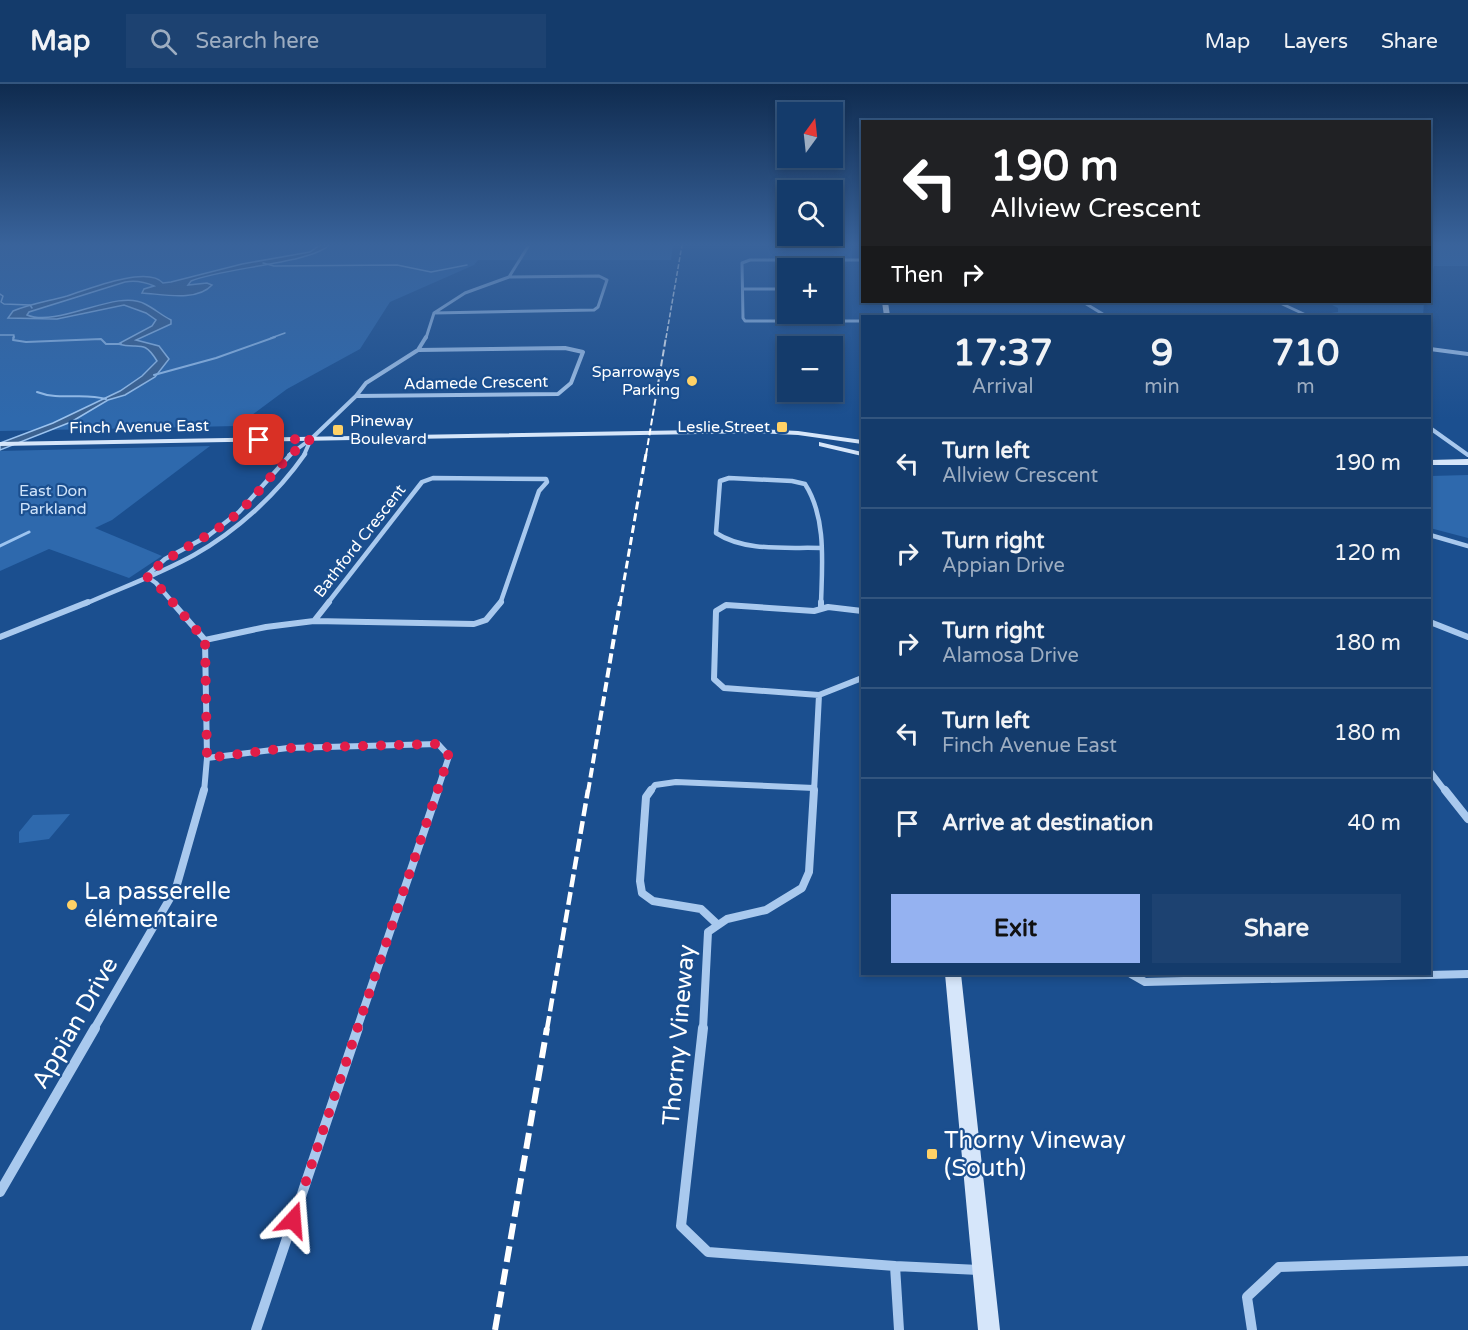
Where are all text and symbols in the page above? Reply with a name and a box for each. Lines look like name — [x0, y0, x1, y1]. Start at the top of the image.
search box — [126, 14, 546, 68]
text: Map — [30, 24, 90, 58]
icon: search — [147, 25, 180, 58]
text: Search here — [195, 28, 319, 54]
text: Map — [1205, 29, 1250, 54]
text: Layers — [1283, 29, 1348, 54]
text: Share — [1381, 29, 1438, 54]
north arrow — [777, 102, 843, 168]
map controls — [777, 102, 843, 402]
text: 190 m — [990, 141, 1119, 192]
icon: left — [891, 144, 969, 222]
button: search — [777, 180, 843, 246]
text: Allview Crescent — [990, 192, 1201, 225]
button: + — [777, 258, 843, 324]
icon: right — [956, 258, 989, 291]
text: Then — [891, 262, 944, 288]
text: 17:37 — [953, 332, 1053, 375]
text: 9 — [1151, 332, 1173, 375]
text: 710 — [1271, 332, 1339, 375]
button: − — [777, 336, 843, 402]
place label: Sparroways Parking — [592, 362, 680, 400]
street label: Adamede Crescent — [403, 372, 549, 394]
marker: Sparroways Parking — [685, 374, 699, 388]
text: Arrival — [972, 375, 1034, 399]
text: min — [1144, 375, 1180, 399]
text: m — [1296, 375, 1315, 399]
place label: Pineway Boulevard — [350, 411, 427, 449]
pin — [233, 414, 284, 465]
street label: Finch Avenue East — [69, 416, 209, 438]
place label: Leslie Street — [677, 417, 770, 437]
marker: Leslie Street — [775, 420, 789, 434]
icon: arrive — [242, 423, 275, 456]
marker: Pineway Boulevard — [331, 423, 345, 437]
text: Turn left — [942, 438, 1030, 464]
icon: left — [891, 447, 924, 480]
text: 190 m — [1334, 450, 1401, 476]
text: Allview Crescent — [942, 464, 1098, 488]
park label: East Don Parkland — [19, 481, 87, 519]
street label: Bathford Crescent — [310, 481, 410, 601]
text: Turn right — [942, 528, 1044, 554]
icon: right — [891, 537, 924, 570]
text: 120 m — [1334, 540, 1401, 566]
text: Appian Drive — [942, 554, 1065, 578]
text: Turn right — [942, 618, 1044, 644]
icon: right — [891, 627, 924, 660]
text: 180 m — [1334, 630, 1401, 656]
text: Alamosa Drive — [942, 644, 1079, 668]
text: Turn left — [942, 708, 1030, 734]
icon: left — [891, 717, 924, 750]
text: 180 m — [1334, 720, 1401, 746]
text: Finch Avenue East — [942, 734, 1117, 758]
icon: arrive — [891, 807, 924, 840]
text: Arrive at destination — [942, 810, 1153, 836]
text: 40 m — [1347, 810, 1401, 836]
place label: La passerelle élémentaire — [84, 877, 231, 934]
button: Exit — [891, 894, 1140, 963]
button: Share — [1152, 894, 1401, 963]
marker: La passerelle élémentaire — [65, 898, 79, 912]
street label: Thorny Vineway — [657, 943, 701, 1127]
street label: Appian Drive — [26, 952, 124, 1094]
place label: Thorny Vineway (South) — [944, 1126, 1126, 1183]
marker: Thorny Vineway (South) — [925, 1147, 939, 1161]
position arrow — [261, 1188, 325, 1252]

